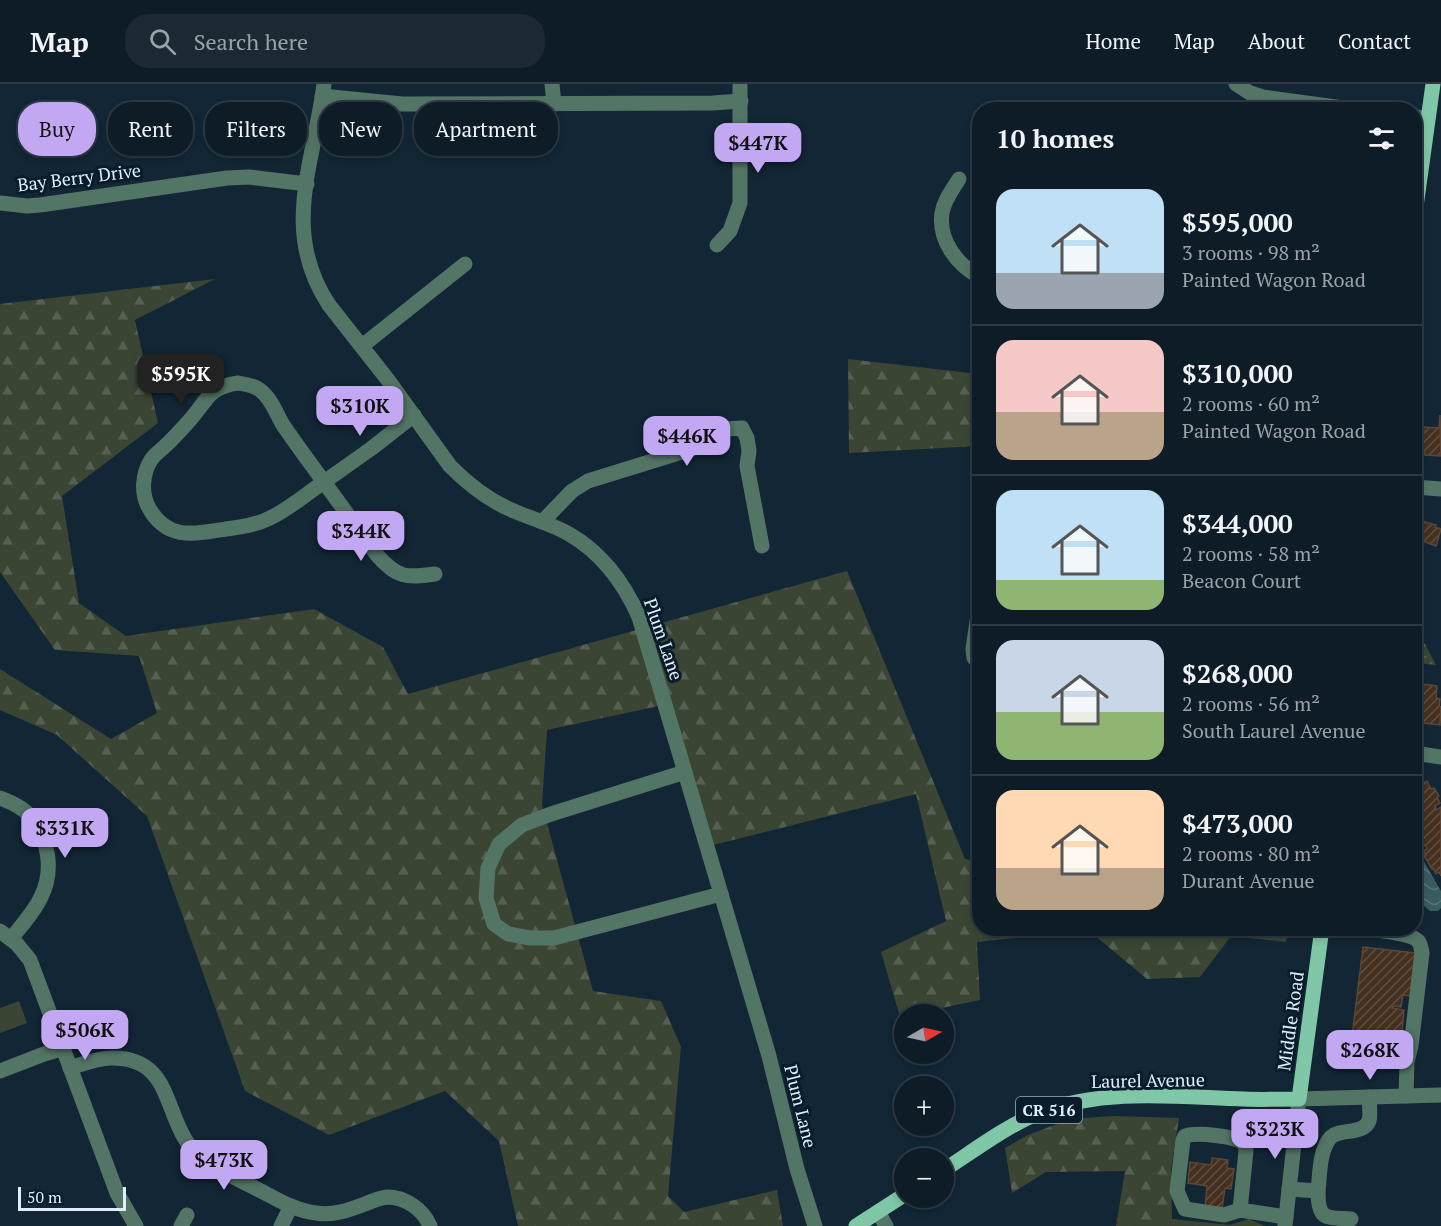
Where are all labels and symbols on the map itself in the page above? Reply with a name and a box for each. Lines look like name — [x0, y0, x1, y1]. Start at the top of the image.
pin: $447K — [716, 123, 800, 174]
street label: Bay Berry Drive — [16, 158, 142, 196]
pin: $595K — [139, 354, 223, 405]
pin: $310K — [318, 386, 402, 437]
pin: $446K — [645, 416, 729, 467]
pin: $344K — [319, 511, 403, 562]
street label: Plum Lane — [639, 595, 689, 683]
pin: $331K — [23, 808, 107, 859]
street label: Middle Road — [1271, 970, 1309, 1072]
north arrow — [894, 1004, 954, 1064]
pin: $506K — [43, 1010, 127, 1061]
pin: $268K — [1328, 1030, 1412, 1081]
street label: Plum Lane — [779, 1062, 823, 1150]
street label: Laurel Avenue — [1091, 1067, 1205, 1093]
road number: CR 516 — [1016, 1097, 1082, 1123]
pin: $323K — [1233, 1109, 1317, 1160]
pin: $473K — [182, 1140, 266, 1191]
scale bar — [18, 1184, 126, 1212]

